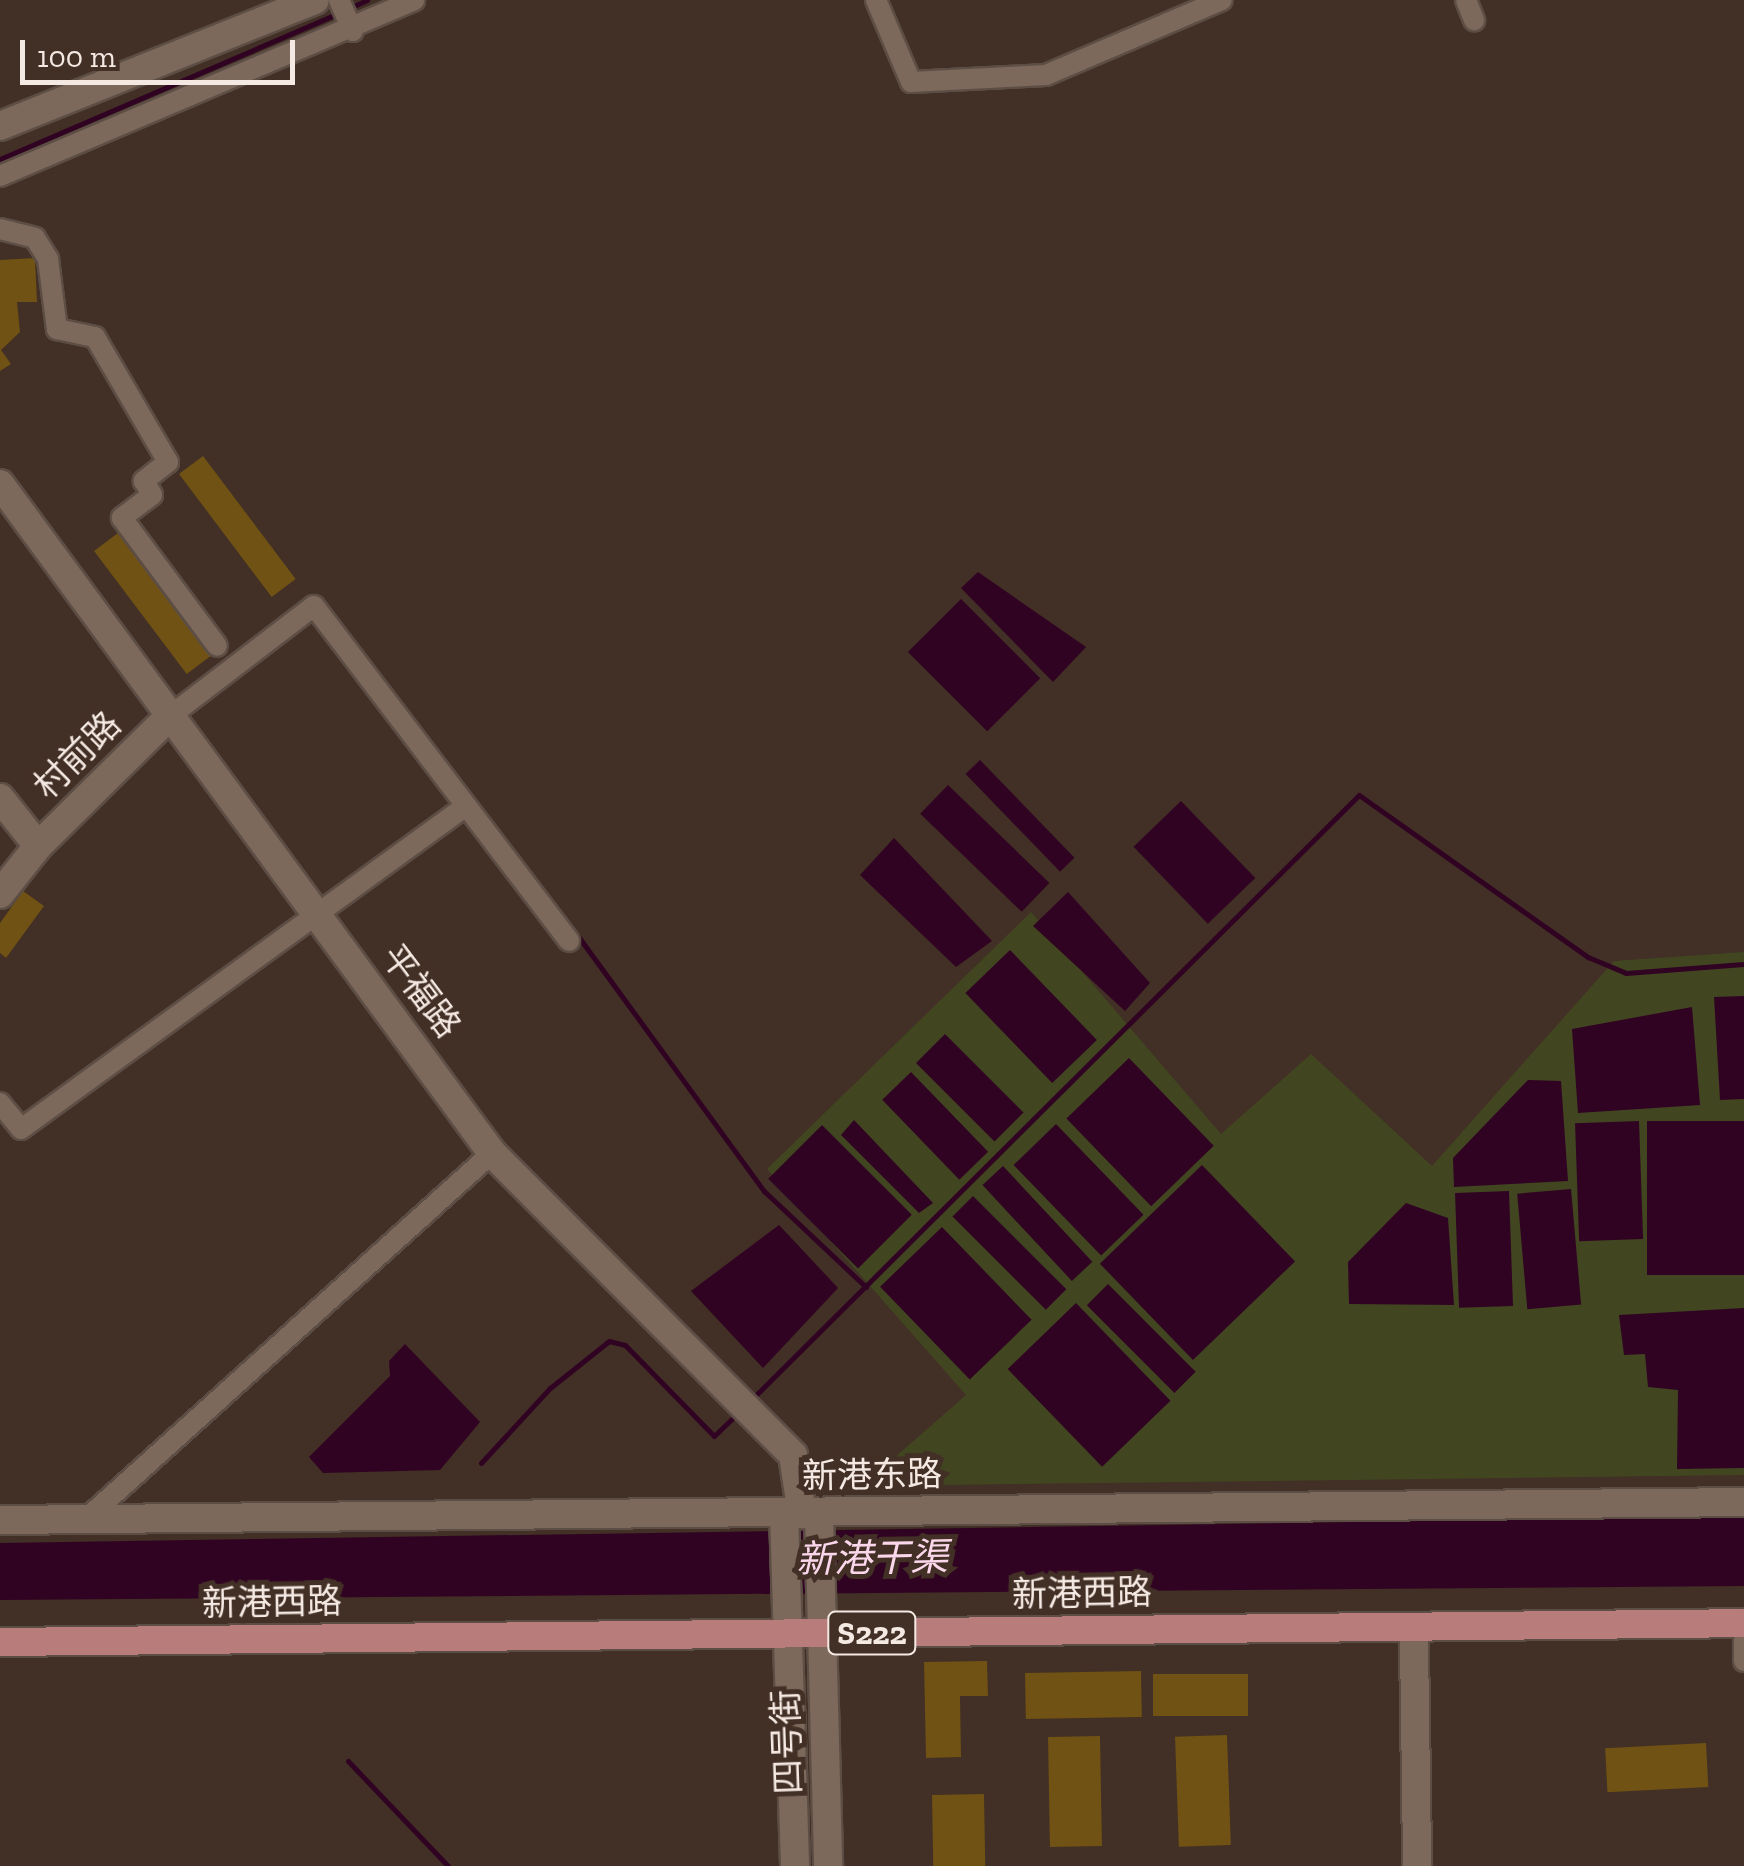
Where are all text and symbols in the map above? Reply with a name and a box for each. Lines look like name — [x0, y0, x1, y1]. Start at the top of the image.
scale bar — [25, 20, 300, 82]
text: 100 m — [37, 39, 116, 75]
street label: 村前路 — [25, 703, 129, 807]
street label: 平福路 — [373, 936, 469, 1046]
street label: 新港东路 — [802, 1453, 942, 1497]
water label: 新港干渠 — [796, 1535, 948, 1583]
street label: 新港西路 — [1012, 1571, 1152, 1615]
street label: 新港西路 — [202, 1580, 342, 1624]
road number: S222 — [827, 1606, 917, 1660]
street label: 四号街 — [764, 1689, 810, 1795]

